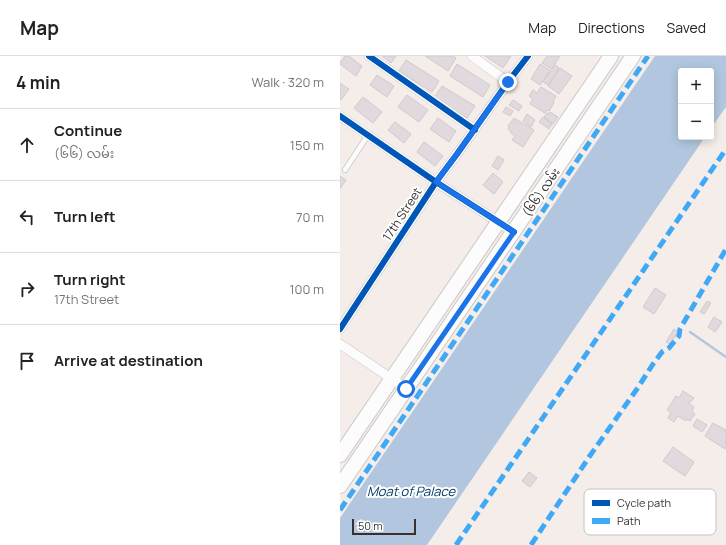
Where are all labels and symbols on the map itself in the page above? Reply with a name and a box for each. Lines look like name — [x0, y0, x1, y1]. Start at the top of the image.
route end — [499, 73, 517, 91]
street label: (၆၆) လမ်း — [518, 164, 564, 220]
street label: 17th Street — [378, 184, 426, 244]
route start — [397, 380, 415, 398]
water label: Moat of Palace — [367, 482, 456, 500]
legend — [584, 489, 716, 535]
text: Cycle path — [617, 495, 671, 510]
text: Path — [617, 513, 640, 528]
scale bar — [352, 517, 416, 536]

